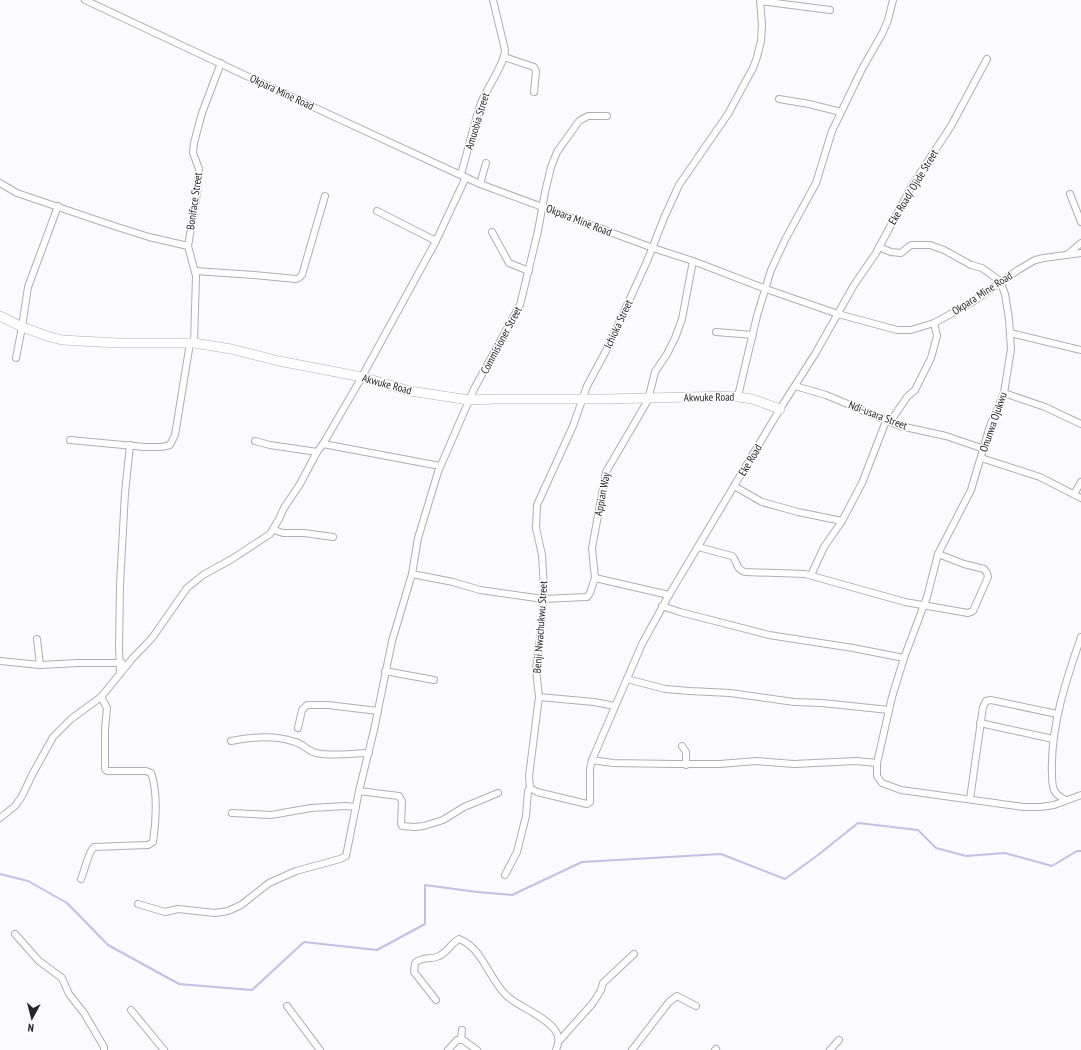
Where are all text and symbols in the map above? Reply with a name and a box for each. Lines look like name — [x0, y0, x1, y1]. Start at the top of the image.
street label: Okpara Mine Road — [248, 71, 316, 113]
street label: Amuobia Street — [462, 91, 492, 151]
street label: Eke Road/ Ojide Street — [885, 147, 941, 227]
street label: Boniface Street — [183, 171, 205, 231]
street label: Okpara Mine Road — [544, 201, 614, 239]
street label: Okpara Mine Road — [949, 268, 1015, 318]
street label: Ichioka Street — [601, 297, 635, 351]
street label: Commisioner Street — [477, 304, 525, 376]
street label: Akwuke Road — [361, 371, 413, 397]
street label: Akwuke Road — [684, 390, 735, 404]
street label: Onunwa Ojukwu — [976, 390, 1010, 454]
street label: Ndi-usara Street — [847, 397, 909, 433]
street label: Eke Road — [735, 441, 765, 478]
street label: Appian Way — [591, 470, 613, 517]
street label: Benji Nwachukwu Street — [530, 580, 550, 674]
north arrow — [12, 998, 52, 1038]
text: N — [27, 1021, 35, 1035]

